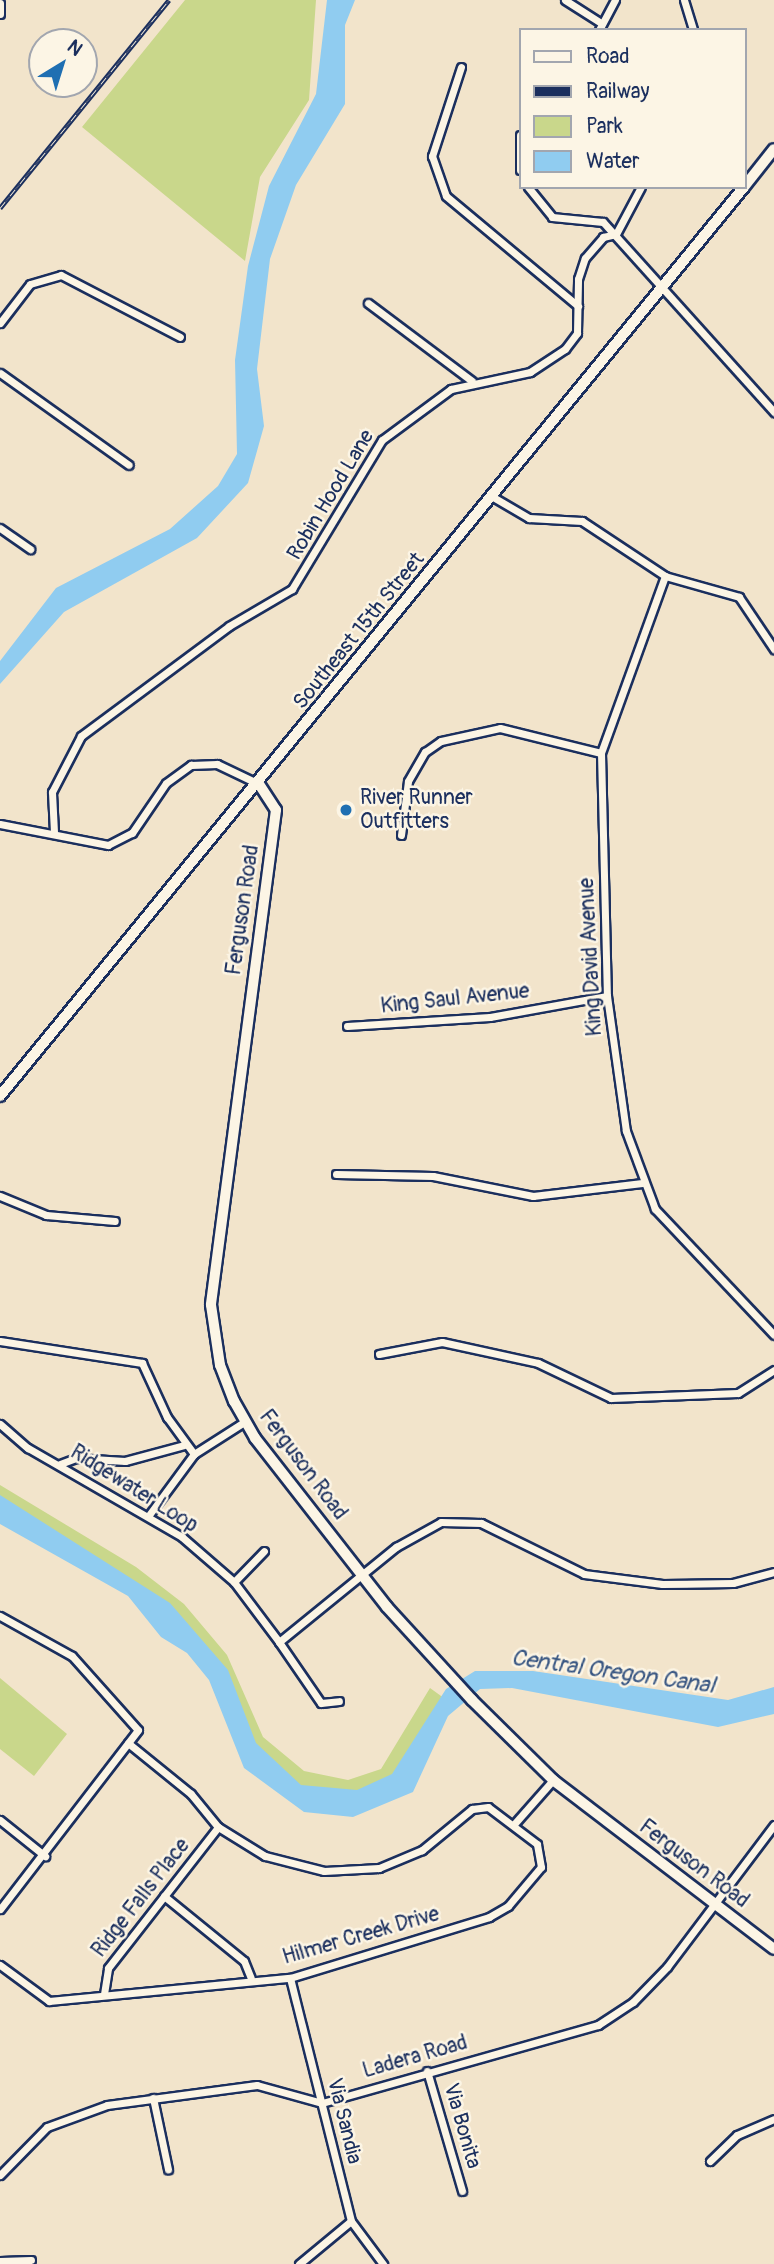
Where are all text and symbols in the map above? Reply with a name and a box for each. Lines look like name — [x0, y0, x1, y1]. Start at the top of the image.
north arrow — [28, 28, 98, 98]
legend — [518, 28, 746, 189]
text: N — [62, 35, 87, 61]
text: Road — [586, 43, 630, 70]
text: Railway — [586, 78, 650, 105]
text: Park — [586, 113, 623, 140]
text: Water — [586, 148, 639, 175]
street label: Robin Hood Lane — [282, 425, 380, 565]
street label: Southeast 15th Street — [288, 548, 430, 714]
place label: River Runner Outfitters — [360, 785, 473, 835]
marker: River Runner Outfitters — [338, 802, 354, 818]
street label: Ferguson Road — [221, 843, 265, 977]
street label: King David Avenue — [574, 877, 608, 1037]
street label: King Saul Avenue — [379, 979, 531, 1019]
street label: Ferguson Road — [253, 1405, 353, 1525]
street label: Ridgewater Loop — [66, 1440, 202, 1538]
water label: Central Oregon Canal — [509, 1644, 717, 1700]
street label: Ferguson Road — [634, 1814, 754, 1914]
street label: Ridge Falls Place — [87, 1834, 195, 1962]
street label: Hilmer Creek Drive — [280, 1902, 442, 1970]
street label: Ladera Road — [360, 2030, 470, 2084]
street label: Via Sandia — [321, 2075, 367, 2167]
street label: Via Bonita — [438, 2080, 486, 2172]

